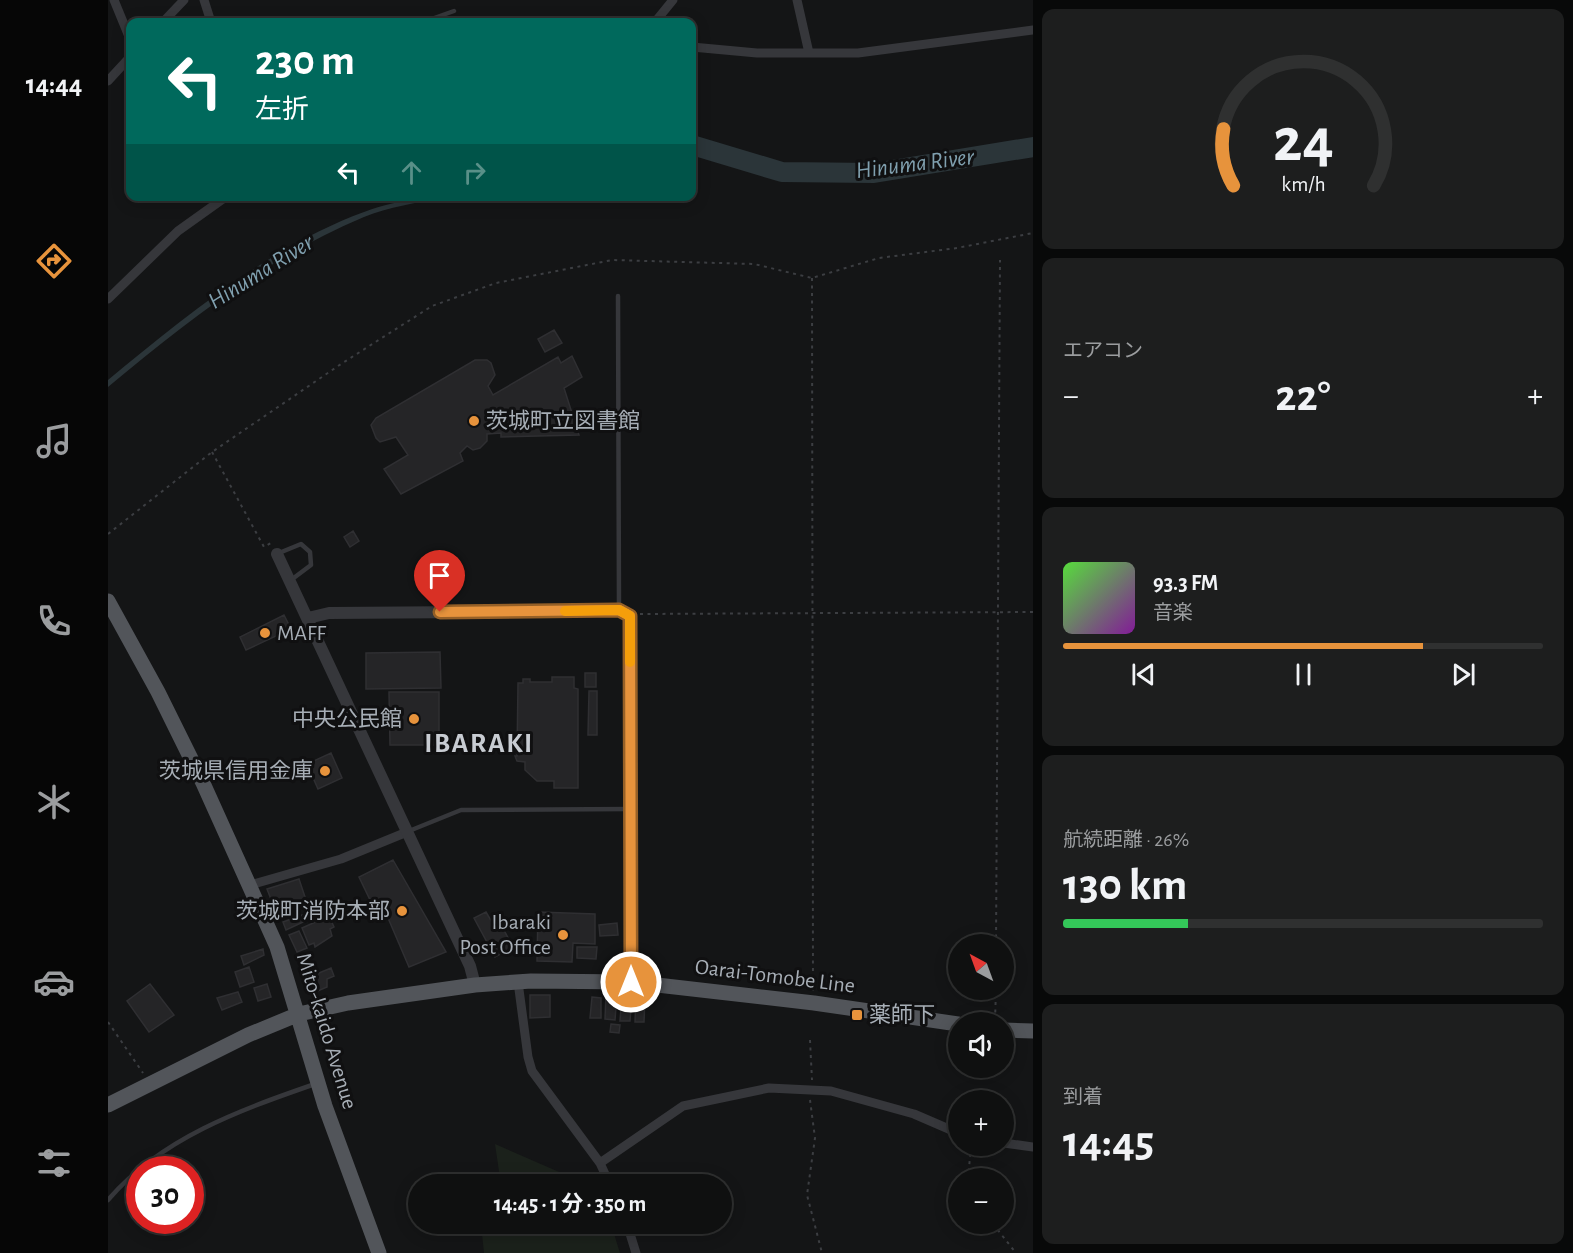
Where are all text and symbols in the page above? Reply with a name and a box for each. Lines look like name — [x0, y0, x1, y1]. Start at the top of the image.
text: 230 m — [255, 40, 355, 82]
icon: left — [156, 42, 234, 120]
text: 14:44 — [26, 71, 82, 98]
text: 左折 — [255, 96, 309, 123]
text: 24 — [1273, 110, 1333, 172]
water label: Hinuma River — [855, 145, 977, 183]
icon: left — [332, 156, 365, 189]
icon: ahead — [395, 156, 428, 189]
icon: right — [458, 156, 491, 189]
text: km/h — [1281, 174, 1325, 195]
water label: Hinuma River — [204, 230, 319, 314]
icon: directions — [33, 240, 75, 282]
text: エアコン — [1063, 341, 1143, 361]
text: 22° — [1275, 374, 1331, 419]
text: − — [1063, 380, 1079, 413]
text: + — [1527, 380, 1543, 413]
place label: 茨城町立図書館 — [486, 409, 640, 432]
marker: 茨城町立図書館 — [467, 414, 481, 428]
icon: music — [33, 420, 75, 462]
pin — [414, 550, 465, 612]
icon: arrive — [423, 559, 456, 592]
text: 93.3 FM — [1153, 572, 1218, 594]
icon: phone — [33, 600, 75, 642]
text: 音楽 — [1153, 603, 1193, 623]
place label: MAFF — [277, 622, 327, 644]
marker: MAFF — [258, 626, 272, 640]
icon: previous — [1127, 658, 1160, 691]
icon: pause — [1287, 658, 1320, 691]
icon: next — [1447, 658, 1480, 691]
place label: 中央公民館 — [292, 707, 402, 730]
marker: 中央公民館 — [407, 712, 421, 726]
district label: IBARAKI — [424, 730, 534, 758]
place label: 茨城県信用金庫 — [159, 759, 313, 782]
marker: 茨城県信用金庫 — [318, 764, 332, 778]
icon: climate — [33, 781, 75, 823]
text: 航続距離 · 26% — [1063, 830, 1189, 850]
text: 130 km — [1063, 863, 1187, 908]
place label: 茨城町消防本部 — [236, 899, 390, 922]
marker: 茨城町消防本部 — [395, 904, 409, 918]
place label: Ibaraki Post Office — [459, 911, 551, 958]
marker: Ibaraki Post Office — [556, 928, 570, 942]
north arrow — [948, 934, 1014, 1000]
map controls — [948, 934, 1014, 1234]
street label: Mito-kaido Avenue — [293, 950, 361, 1112]
position arrow — [599, 950, 663, 1014]
street label: Oarai-Tomobe Line — [694, 955, 856, 997]
icon: car — [33, 961, 75, 1003]
place label: 薬師下 — [869, 1003, 935, 1026]
marker: 薬師下 — [850, 1008, 864, 1022]
button: sound — [948, 1012, 1014, 1078]
text: 到着 — [1063, 1087, 1103, 1107]
button: + — [948, 1090, 1014, 1156]
text: 14:45 — [1063, 1120, 1154, 1165]
icon: filters — [33, 1142, 75, 1184]
speed limit sign: 30 — [126, 1156, 204, 1234]
button: − — [948, 1168, 1014, 1234]
text: 14:45 · 1 分 · 350 m — [494, 1193, 646, 1215]

